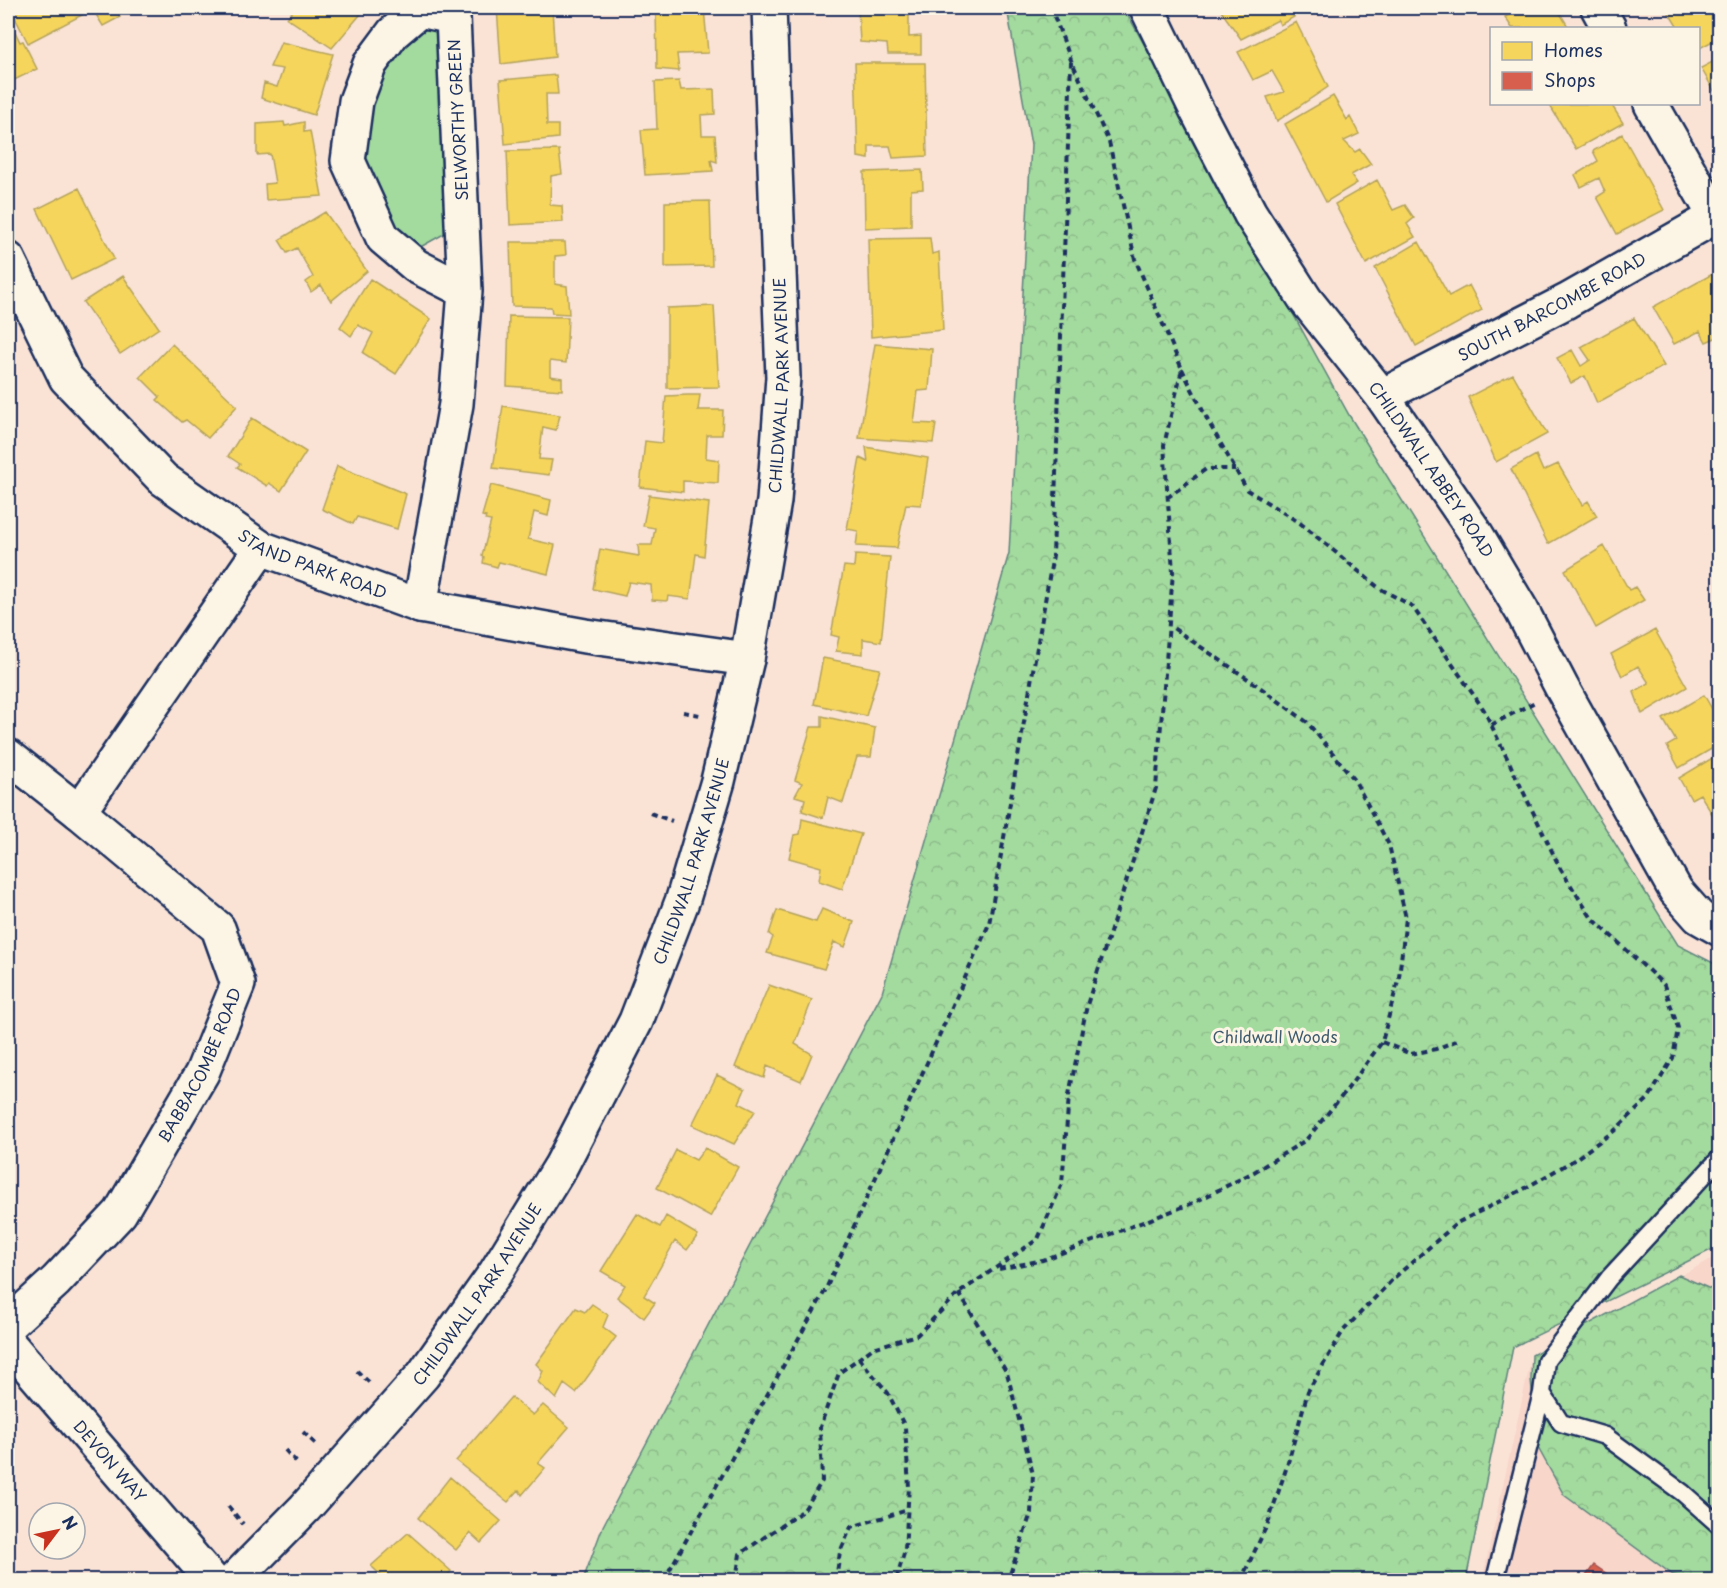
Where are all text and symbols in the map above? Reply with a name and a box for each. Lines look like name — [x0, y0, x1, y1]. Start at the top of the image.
legend — [1490, 27, 1700, 105]
text: Homes — [1544, 36, 1602, 63]
street label: SELWORTHY GREEN — [441, 38, 473, 202]
text: Shops — [1544, 66, 1595, 93]
street label: SOUTH BARCOMBE ROAD — [1453, 246, 1650, 366]
street label: CHILDWALL PARK AVENUE — [762, 277, 794, 494]
street label: CHILDWALL ABBEY ROAD — [1364, 376, 1500, 562]
street label: STAND PARK ROAD — [234, 523, 391, 604]
street label: CHILDWALL PARK AVENUE — [646, 755, 734, 968]
street label: BABBACOMBE ROAD — [151, 984, 246, 1146]
park label: Childwall Woods — [1213, 1024, 1337, 1048]
street label: CHILDWALL PARK AVENUE — [406, 1198, 547, 1390]
street label: DEVON WAY — [68, 1414, 153, 1507]
north arrow — [27, 1501, 87, 1561]
text: N — [57, 1511, 84, 1534]

